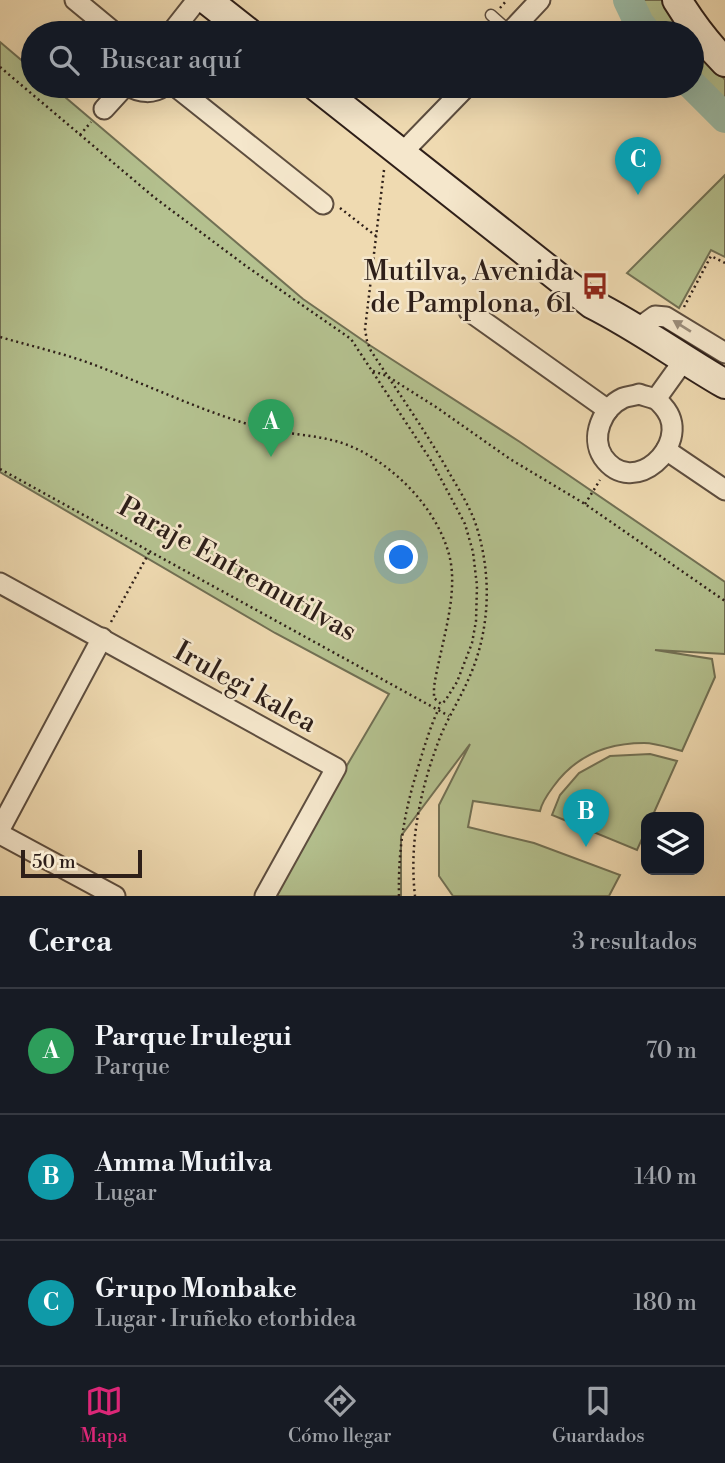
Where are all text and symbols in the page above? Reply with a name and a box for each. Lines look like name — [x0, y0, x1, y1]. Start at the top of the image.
search box — [21, 21, 704, 98]
icon: search — [45, 41, 83, 79]
text: Buscar aquí — [101, 44, 241, 76]
pin: C — [615, 137, 661, 195]
place label: Mutilva, Avenida de Pamplona, 61 — [364, 254, 575, 321]
bus stop icon: Mutilva, Avenida de Pamplona, 61 — [580, 271, 610, 301]
one-way arrow — [672, 320, 691, 333]
pin: A — [248, 399, 294, 457]
street label: Paraje Entremutilvas — [112, 489, 363, 649]
your location — [384, 540, 418, 574]
street label: Irulegi kalea — [168, 634, 323, 741]
pin: B — [563, 789, 609, 847]
map controls — [641, 812, 704, 875]
button: layers — [641, 812, 704, 875]
scale bar — [21, 847, 142, 879]
text: 50 m — [32, 850, 76, 874]
text: Cerca — [28, 923, 112, 961]
text: 3 resultados — [572, 928, 697, 956]
text: Parque Irulegui — [95, 1021, 292, 1053]
text: A — [43, 1037, 59, 1065]
text: 70 m — [646, 1037, 697, 1065]
text: Parque — [95, 1053, 170, 1081]
text: Amma Mutilva — [95, 1147, 272, 1179]
text: B — [42, 1163, 60, 1191]
text: 140 m — [634, 1163, 697, 1191]
text: Lugar — [95, 1179, 157, 1207]
text: Grupo Monbake — [95, 1273, 297, 1305]
text: C — [43, 1289, 59, 1317]
text: 180 m — [633, 1289, 697, 1317]
text: Lugar · Iruñeko etorbidea — [95, 1305, 356, 1333]
tab: Mapa — [80, 1382, 127, 1448]
tab: Cómo llegar — [288, 1382, 391, 1448]
tab: Guardados — [552, 1382, 645, 1448]

